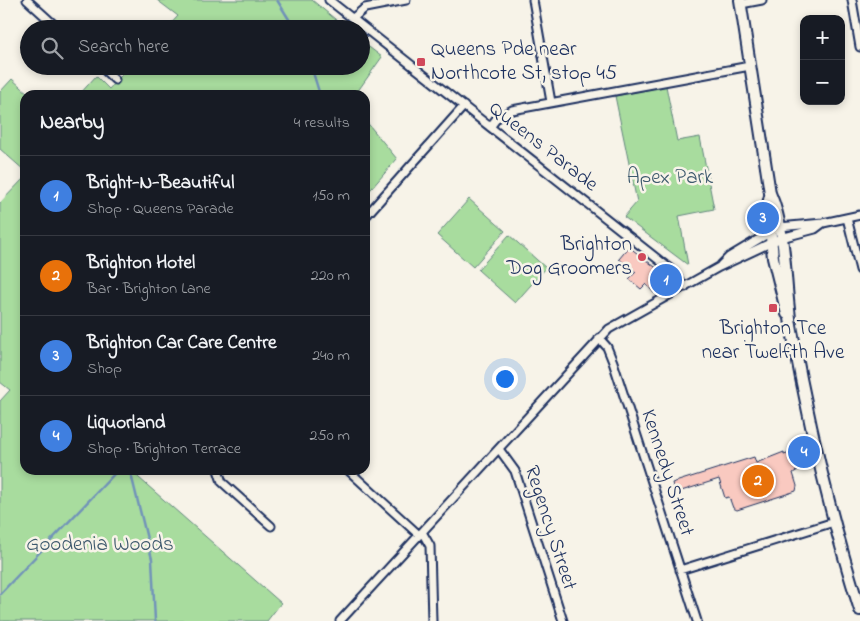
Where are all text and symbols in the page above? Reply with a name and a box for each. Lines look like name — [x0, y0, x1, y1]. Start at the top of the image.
map controls — [800, 15, 845, 105]
button: + — [800, 15, 845, 60]
search box — [20, 20, 370, 75]
icon: search — [38, 34, 66, 62]
text: Search here — [78, 34, 169, 61]
place label: Queens Pde near Northcote St, stop 45 — [431, 35, 617, 89]
marker: Queens Pde near Northcote St, stop 45 — [415, 56, 427, 68]
button: − — [800, 60, 845, 105]
street label: Queens Parade — [482, 95, 605, 200]
text: Nearby — [40, 108, 104, 138]
text: 4 results — [294, 111, 350, 135]
park label: Apex Park — [627, 163, 714, 193]
text: Bright-N-Beautiful — [87, 170, 234, 197]
text: 1 — [53, 184, 59, 208]
text: 150 m — [312, 184, 350, 208]
text: Shop · Queens Parade — [87, 197, 234, 221]
pin: 3 — [747, 199, 779, 237]
place label: Brighton Dog Groomers — [506, 230, 632, 286]
text: Brighton Hotel — [87, 250, 195, 277]
marker: Brighton Dog Groomers — [636, 251, 648, 263]
pin: 1 — [650, 261, 682, 299]
text: 2 — [52, 264, 60, 288]
text: 220 m — [311, 264, 350, 288]
text: Bar · Brighton Lane — [87, 277, 211, 301]
marker: Brighton Tce near Twelfth Ave — [767, 302, 779, 314]
place label: Brighton Tce near Twelfth Ave — [702, 314, 845, 368]
text: Brighton Car Care Centre — [87, 330, 277, 357]
text: 3 — [53, 344, 59, 368]
text: 240 m — [312, 344, 350, 368]
text: Shop — [87, 357, 122, 381]
your location — [492, 366, 518, 392]
street label: Kennedy Street — [631, 406, 702, 541]
text: Liquorland — [87, 410, 165, 437]
text: 4 — [53, 424, 59, 448]
text: 250 m — [310, 424, 350, 448]
pin: 4 — [788, 433, 820, 471]
text: Shop · Brighton Terrace — [87, 437, 241, 461]
street label: Regency Street — [514, 462, 584, 595]
pin: 2 — [742, 462, 774, 500]
park label: Goodenia Woods — [26, 530, 174, 560]

